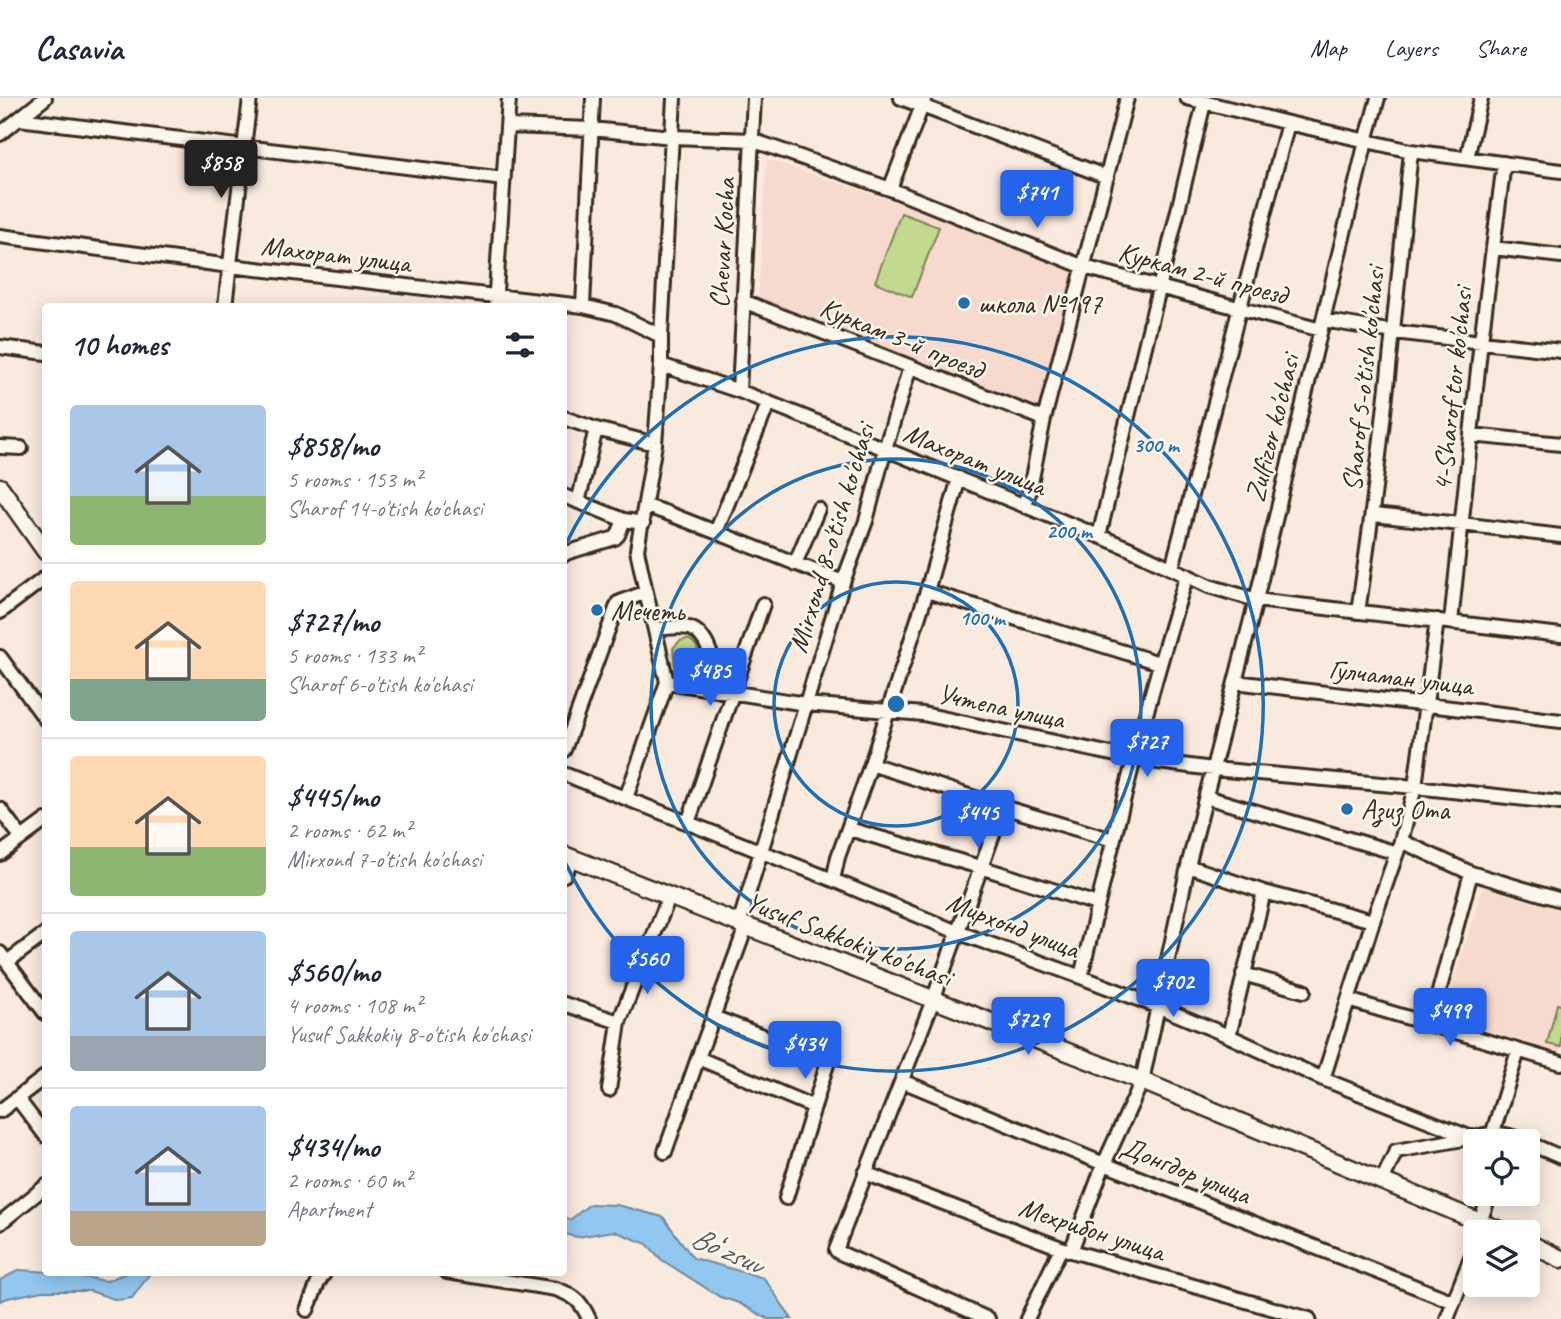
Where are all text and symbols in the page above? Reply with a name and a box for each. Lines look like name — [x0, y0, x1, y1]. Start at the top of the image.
text: Casavia — [35, 27, 123, 69]
text: Map — [1310, 33, 1347, 63]
text: Layers — [1385, 33, 1438, 63]
text: Share — [1476, 33, 1526, 63]
pin: $858 — [180, 140, 262, 200]
text: $858 — [200, 148, 242, 177]
pin: $741 — [996, 170, 1078, 230]
street label: Chevar Kocha — [701, 175, 743, 309]
text: $741 — [1016, 178, 1058, 207]
street label: Махорат улица — [259, 227, 415, 281]
street label: Куркам 2-й проезд — [1115, 234, 1294, 313]
street label: Sharof 5-o'tish ko'chasi — [1334, 261, 1393, 493]
street label: 4-Sharof tor ko'chasi — [1424, 281, 1481, 493]
place label: школа №197 — [978, 286, 1103, 321]
street label: Куркам 3-й проезд — [815, 289, 992, 388]
marker: школа №197 — [956, 295, 972, 311]
text: 10 homes — [70, 326, 168, 364]
icon: filters — [501, 326, 539, 364]
street label: Zulfizor ko'chasi — [1237, 347, 1308, 505]
street label: Махорат улица — [899, 415, 1054, 504]
street label: Mirxond 8-o'tish ko'chasi — [780, 416, 884, 657]
text: $858/mo — [287, 427, 379, 465]
text: 300 m — [1133, 432, 1181, 458]
icon: home — [126, 433, 210, 517]
text: 5 rooms · 153 m² — [287, 465, 422, 494]
text: Sharof 14-o'tish ko'chasi — [287, 494, 483, 523]
text: 200 m — [1046, 518, 1094, 544]
place label: Мечеть — [611, 593, 687, 628]
marker: Мечеть — [589, 602, 605, 618]
text: $727/mo — [287, 603, 379, 641]
text: 100 m — [959, 605, 1007, 631]
icon: home — [126, 609, 210, 693]
text: 5 rooms · 133 m² — [287, 641, 422, 670]
pin: $485 — [669, 648, 751, 708]
street label: Гулчаман улица — [1327, 651, 1477, 703]
text: $485 — [689, 656, 731, 685]
text: Sharof 6-o'tish ko'chasi — [287, 670, 473, 699]
street label: Учтепа улица — [934, 676, 1069, 737]
centre of rings — [884, 692, 908, 716]
pin: $727 — [1106, 720, 1188, 779]
text: $727 — [1126, 727, 1168, 756]
text: $445/mo — [287, 778, 379, 816]
icon: home — [126, 784, 210, 868]
pin: $445 — [937, 790, 1019, 850]
place label: Азиз Ота — [1361, 792, 1451, 828]
text: $445 — [957, 798, 999, 827]
marker: Азиз Ота — [1339, 801, 1355, 817]
text: 2 rooms · 62 m² — [287, 816, 411, 845]
text: Mirxond 7-o'tish ko'chasi — [287, 845, 482, 874]
street label: Yusuf Sakkokiy ko'chasi — [741, 884, 961, 996]
street label: Мирхонд улица — [942, 884, 1086, 967]
pin: $560 — [606, 936, 688, 996]
text: $560 — [626, 944, 668, 973]
text: $560/mo — [287, 953, 380, 991]
icon: home — [126, 959, 210, 1043]
pin: $702 — [1132, 960, 1214, 1019]
text: $702 — [1152, 967, 1194, 996]
pin: $499 — [1409, 988, 1491, 1048]
text: 4 rooms · 108 m² — [287, 991, 422, 1020]
text: $499 — [1430, 996, 1470, 1025]
pin: $729 — [987, 998, 1069, 1057]
text: $729 — [1007, 1005, 1049, 1034]
text: Yusuf Sakkokiy 8-o'tish ko'chasi — [287, 1020, 531, 1049]
pin: $434 — [764, 1021, 846, 1081]
text: $434 — [784, 1029, 826, 1058]
text: $434/mo — [287, 1128, 379, 1166]
street label: Донгдор улица — [1116, 1128, 1258, 1212]
map controls — [1463, 1129, 1540, 1297]
button: locate — [1463, 1129, 1540, 1206]
icon: home — [126, 1134, 210, 1218]
text: 2 rooms · 60 m² — [287, 1166, 411, 1195]
street label: Мехрибон улица — [1015, 1189, 1172, 1270]
text: Apartment — [287, 1195, 372, 1224]
water label: Boʻzsuv — [686, 1218, 773, 1284]
button: layers — [1463, 1220, 1540, 1297]

